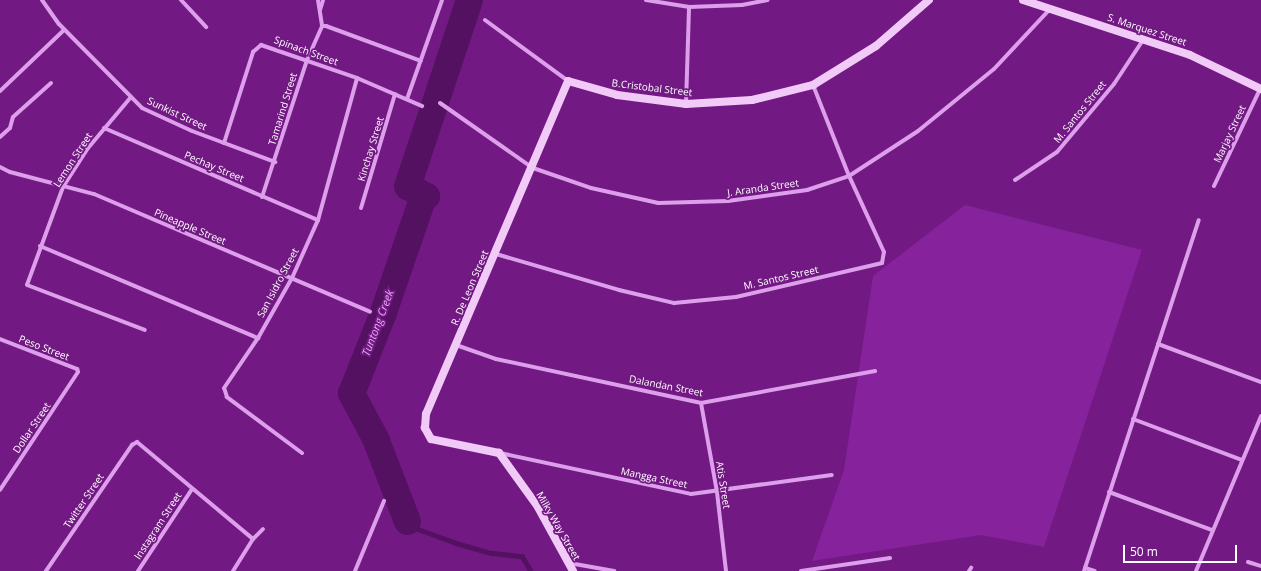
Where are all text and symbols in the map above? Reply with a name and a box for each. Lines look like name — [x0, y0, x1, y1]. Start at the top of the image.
street label: S. Marquez Street — [1106, 12, 1188, 48]
street label: Spinach Street — [272, 34, 340, 68]
street label: Tamarind Street — [266, 71, 300, 147]
street label: B.Cristobal Street — [611, 77, 693, 99]
street label: M. Santos Street — [1051, 79, 1109, 145]
street label: Sunkist Street — [145, 95, 209, 133]
street label: Marjay Street — [1211, 103, 1249, 165]
street label: Kinchay Street — [355, 115, 387, 183]
street label: Lemon Street — [51, 130, 95, 190]
street label: Pechay Street — [182, 149, 246, 185]
street label: J. Aranda Street — [726, 177, 800, 199]
street label: Pineapple Street — [152, 206, 228, 248]
street label: San Isidro Street — [255, 246, 301, 320]
street label: R. De Leon Street — [449, 249, 491, 327]
street label: M. Santos Street — [742, 264, 820, 292]
water label: Tuntong Creek — [359, 288, 397, 358]
street label: Peso Street — [17, 333, 71, 363]
street label: Dalandan Street — [628, 373, 704, 399]
street label: Dollar Street — [11, 400, 53, 456]
street label: Atis Street — [713, 461, 733, 509]
street label: Mangga Street — [620, 465, 688, 491]
street label: Twitter Street — [61, 471, 107, 531]
street label: Instagram Street — [132, 490, 184, 562]
street label: Milky Way Street — [533, 490, 583, 562]
scale bar — [1125, 537, 1239, 563]
text: 50 m — [1130, 543, 1158, 560]

